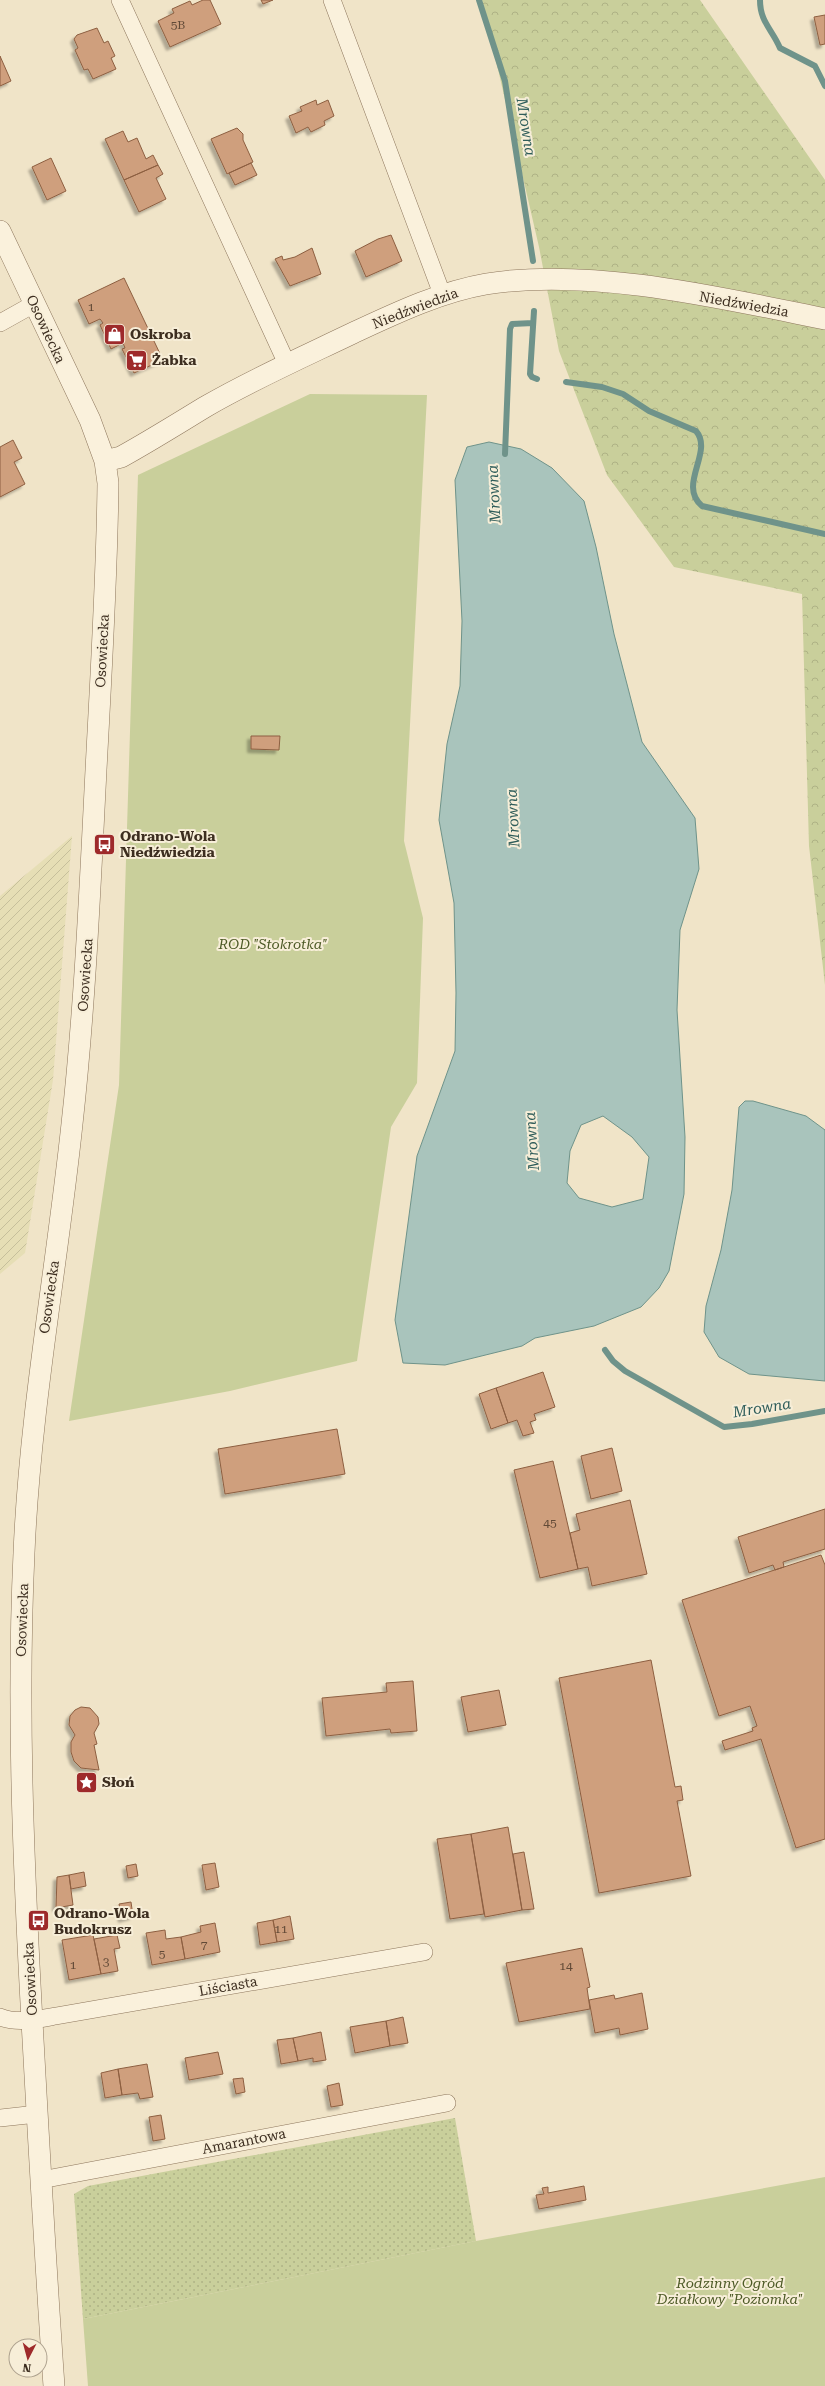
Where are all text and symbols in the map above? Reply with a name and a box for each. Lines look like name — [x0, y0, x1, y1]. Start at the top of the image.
house number: 5B — [171, 18, 185, 32]
water label: Mrowna — [512, 96, 539, 157]
street label: Niedźwiedzia — [370, 284, 461, 332]
street label: Niedźwiedzia — [698, 288, 790, 320]
street label: Osowiecka — [23, 292, 69, 366]
house number: 1 — [88, 300, 95, 314]
shop icon: Oskroba — [101, 321, 127, 347]
place label: Oskroba — [130, 326, 192, 342]
supermarket icon: Żabka — [123, 347, 149, 373]
place label: Żabka — [152, 352, 197, 368]
water label: Mrowna — [483, 464, 505, 525]
street label: Osowiecka — [92, 613, 112, 688]
water label: Mrowna — [502, 788, 524, 849]
place label: Odrano-Wola Niedźwiedzia — [120, 828, 216, 860]
bus stop icon: Odrano-Wola Niedźwiedzia — [92, 831, 118, 857]
park label: ROD "Stokrotka" — [218, 936, 327, 952]
street label: Osowiecka — [74, 937, 96, 1012]
water label: Mrowna — [521, 1111, 543, 1172]
street label: Osowiecka — [36, 1259, 62, 1335]
water label: Mrowna — [731, 1395, 792, 1422]
house number: 45 — [543, 1516, 557, 1530]
street label: Osowiecka — [13, 1583, 31, 1657]
place icon: Słoń — [73, 1769, 99, 1795]
place label: Słoń — [102, 1774, 135, 1790]
place label: Odrano-Wola Budokrusz — [54, 1905, 150, 1937]
bus stop icon: Odrano-Wola Budokrusz — [25, 1908, 51, 1934]
house number: 11 — [274, 1922, 288, 1936]
house number: 7 — [201, 1938, 208, 1952]
street label: Osowiecka — [20, 1941, 40, 2016]
house number: 5 — [159, 1947, 166, 1961]
house number: 3 — [103, 1955, 110, 1969]
house number: 1 — [70, 1958, 77, 1972]
house number: 14 — [559, 1959, 573, 1973]
street label: Liściasta — [198, 1973, 259, 1999]
street label: Amarantowa — [201, 2125, 288, 2157]
park label: Rodzinny Ogród Działkowy "Poziomka" — [656, 2275, 803, 2307]
north arrow — [8, 2338, 48, 2378]
text: N — [22, 2360, 32, 2374]

